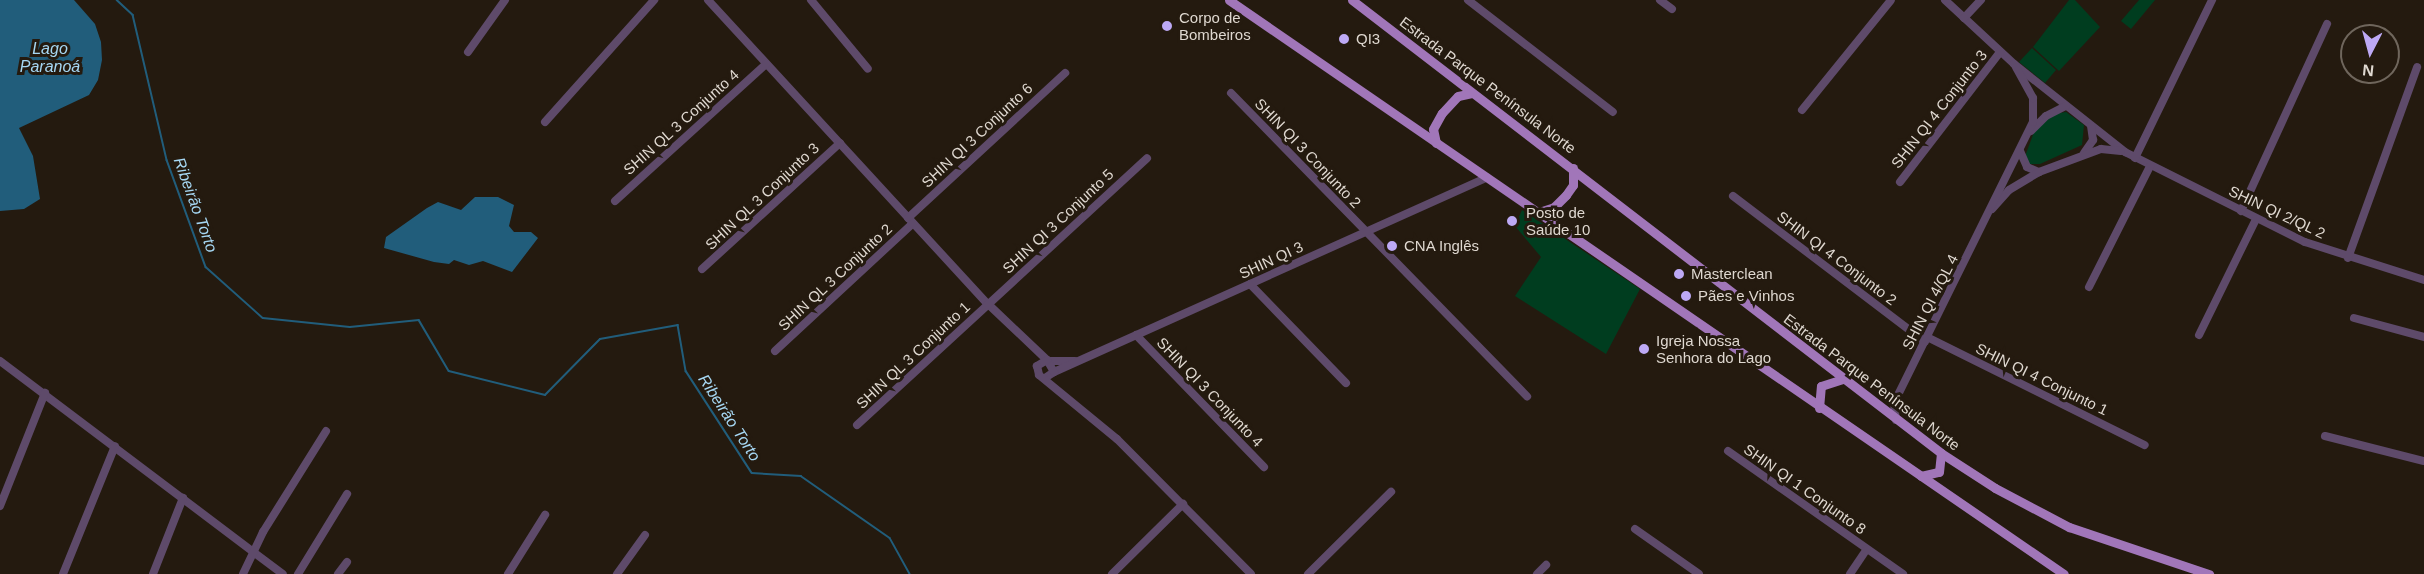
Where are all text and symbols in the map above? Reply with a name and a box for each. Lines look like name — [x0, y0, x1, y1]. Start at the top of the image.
place label: Corpo de Bombeiros — [1179, 8, 1251, 43]
street label: Estrada Parque Península Norte — [1396, 13, 1580, 157]
marker: Corpo de Bombeiros — [1160, 19, 1174, 33]
north arrow — [2340, 24, 2400, 84]
place label: QI3 — [1356, 30, 1380, 48]
marker: QI3 — [1337, 32, 1351, 46]
water label: Lago Paranoá — [20, 39, 80, 77]
street label: SHIN QI 4 Conjunto 3 — [1887, 46, 1991, 172]
text: N — [2362, 61, 2375, 79]
street label: SHIN QL 3 Conjunto 4 — [620, 65, 742, 179]
street label: SHIN QI 3 Conjunto 6 — [918, 79, 1036, 191]
street label: SHIN QI 3 Conjunto 2 — [1251, 95, 1365, 211]
street label: SHIN QL 3 Conjunto 3 — [701, 139, 823, 253]
water label: Ribeirão Torto — [169, 155, 221, 255]
street label: SHIN QI 3 Conjunto 5 — [999, 165, 1117, 277]
street label: SHIN QI 2/QL 2 — [2226, 182, 2328, 242]
place label: Posto de Saúde 10 — [1526, 203, 1590, 238]
street label: SHIN QI 4 Conjunto 2 — [1774, 207, 1900, 309]
marker: Posto de Saúde 10 — [1503, 212, 1521, 230]
street label: SHIN QL 3 Conjunto 2 — [774, 220, 896, 334]
street label: SHIN QI 3 — [1236, 237, 1306, 283]
place label: CNA Inglês — [1404, 237, 1480, 255]
marker: CNA Inglês — [1385, 239, 1399, 253]
street label: SHIN QI 4/QL 4 — [1898, 251, 1962, 353]
place label: Masterclean — [1691, 265, 1773, 283]
marker: Masterclean — [1672, 267, 1686, 281]
place label: Pães e Vinhos — [1698, 287, 1794, 305]
marker: Pães e Vinhos — [1679, 289, 1693, 303]
street label: SHIN QL 3 Conjunto 1 — [852, 298, 974, 412]
street label: Estrada Parque Península Norte — [1780, 310, 1964, 454]
place label: Igreja Nossa Senhora do Lago — [1656, 331, 1771, 366]
street label: SHIN QI 3 Conjunto 4 — [1153, 334, 1267, 450]
street label: SHIN QI 4 Conjunto 1 — [1973, 339, 2111, 419]
marker: Igreja Nossa Senhora do Lago — [1637, 342, 1651, 356]
water label: Ribeirão Torto — [694, 371, 764, 465]
street label: SHIN QI 1 Conjunto 8 — [1740, 440, 1870, 538]

